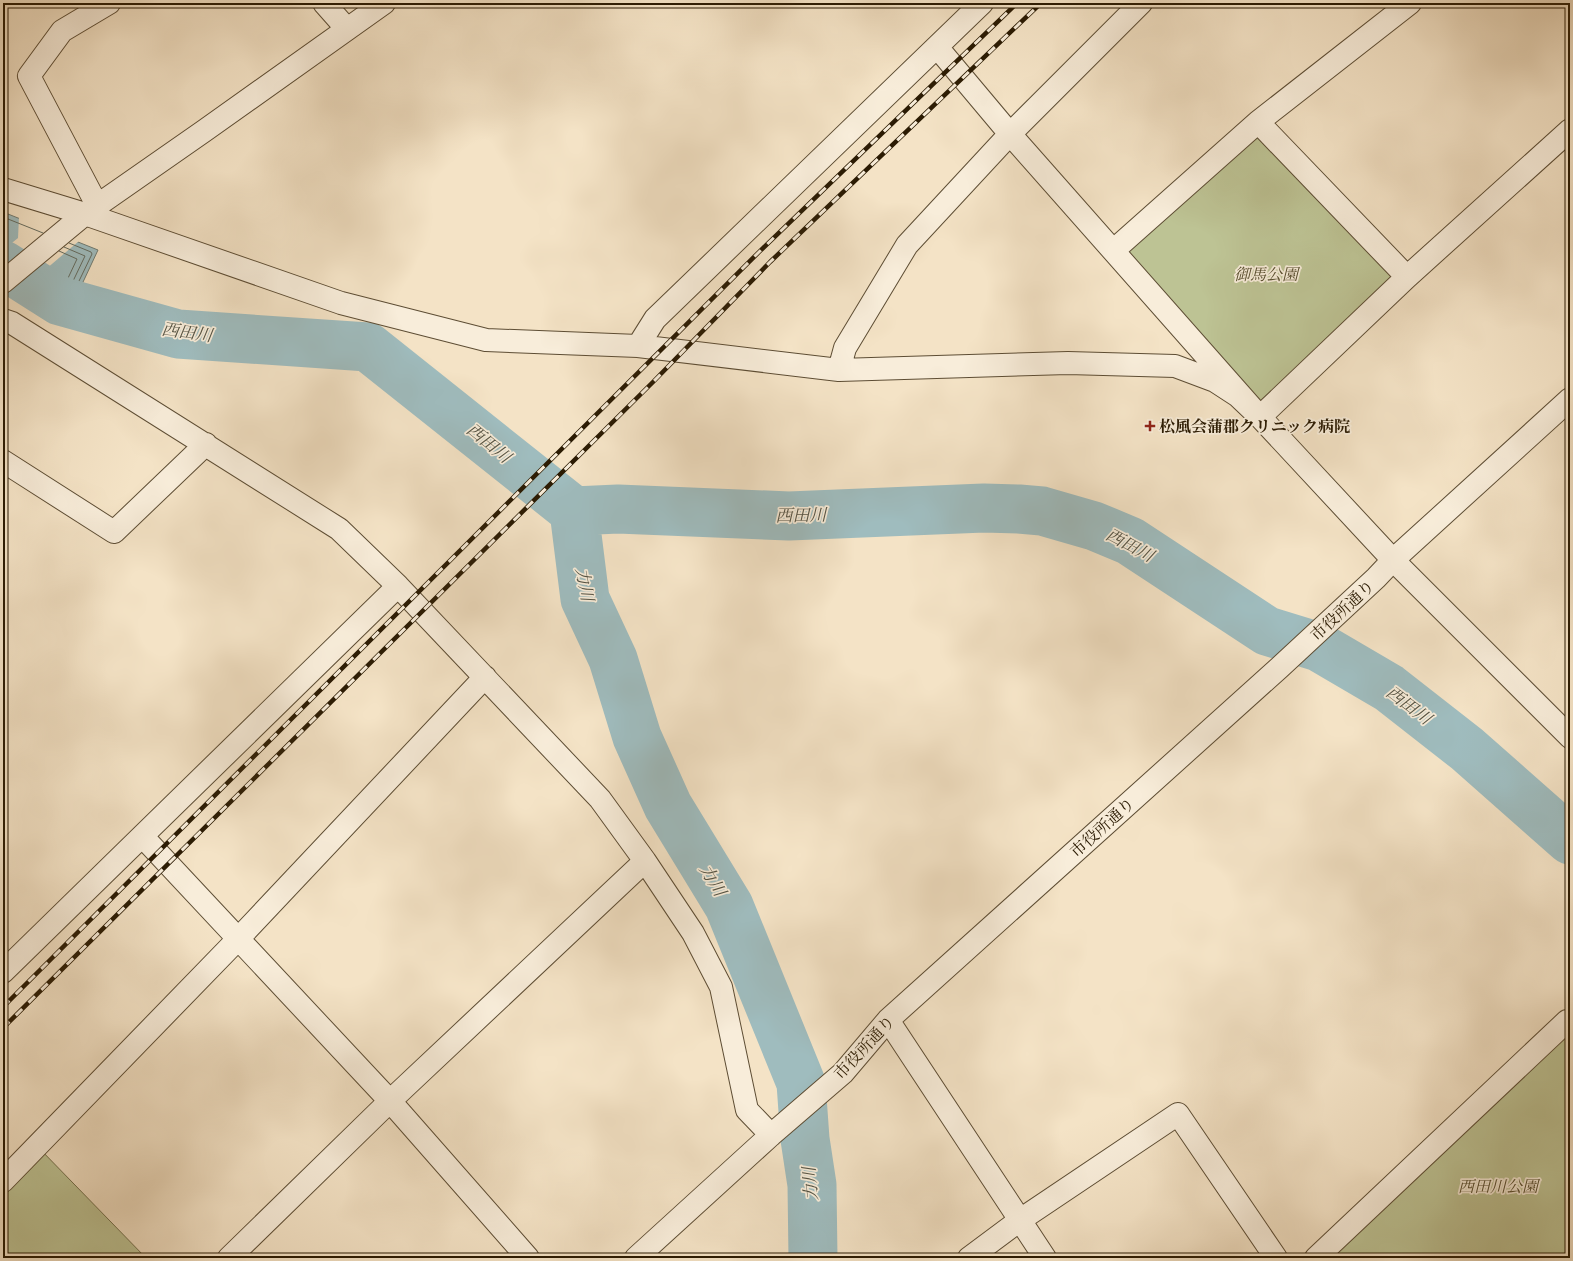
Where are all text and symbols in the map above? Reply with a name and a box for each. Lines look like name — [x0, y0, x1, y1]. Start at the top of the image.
park label: 御馬公園 — [1234, 266, 1301, 286]
water label: 西田川 — [160, 320, 215, 348]
place label: 松風会蒲郡クリニック病院 — [1159, 418, 1350, 438]
water label: 西田川 — [462, 420, 516, 470]
marker: 松風会蒲郡クリニック病院 — [1144, 420, 1156, 432]
water label: 西田川 — [775, 506, 829, 527]
water label: 西田川 — [1102, 525, 1159, 569]
water label: 力川 — [570, 566, 597, 605]
street label: 市役所通り — [1307, 577, 1379, 646]
water label: 西田川 — [1381, 682, 1436, 731]
street label: 市役所通り — [1067, 794, 1140, 863]
water label: 力川 — [694, 861, 731, 902]
street label: 市役所通り — [831, 1012, 900, 1084]
water label: 力川 — [799, 1164, 823, 1202]
park label: 西田川公園 — [1458, 1178, 1541, 1198]

